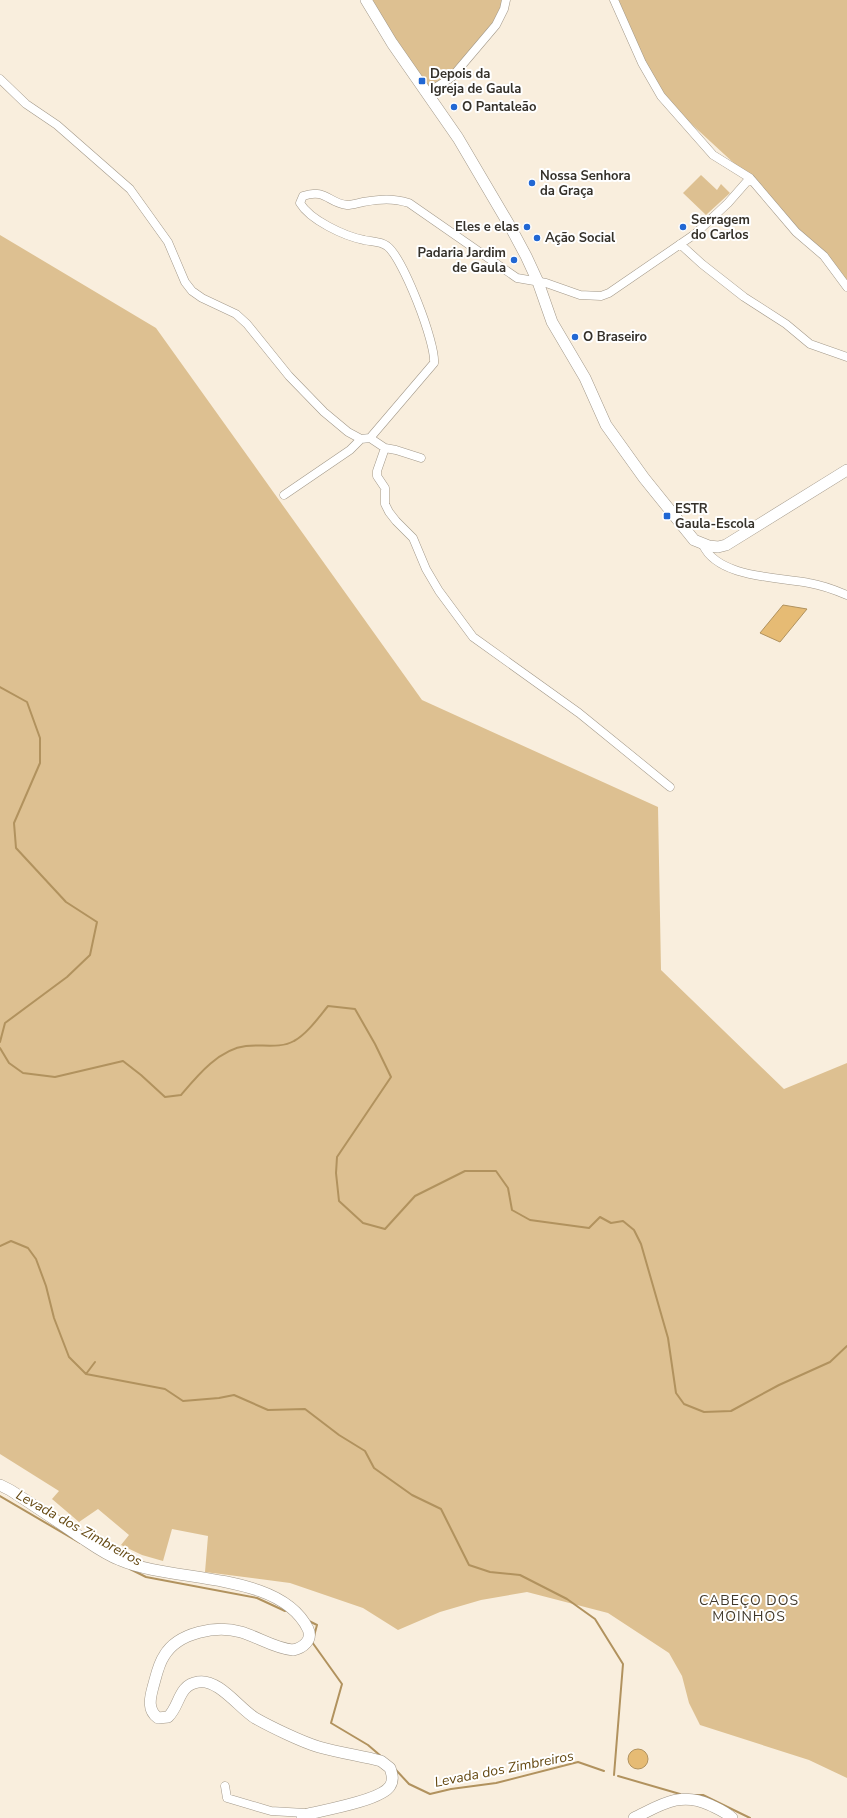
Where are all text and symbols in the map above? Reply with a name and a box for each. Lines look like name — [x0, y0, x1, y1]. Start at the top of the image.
place label: Depois da Igreja de Gaula — [430, 65, 521, 98]
marker: Depois da Igreja de Gaula — [417, 76, 427, 86]
place label: O Pantaleão — [462, 98, 536, 116]
marker: O Pantaleão — [449, 102, 459, 112]
place label: Nossa Senhora da Graça — [540, 167, 631, 200]
marker: Nossa Senhora da Graça — [527, 178, 537, 188]
place label: Serragem do Carlos — [691, 211, 750, 244]
place label: Eles e elas — [455, 218, 519, 236]
marker: Eles e elas — [522, 222, 532, 232]
marker: Serragem do Carlos — [678, 222, 688, 232]
place label: Ação Social — [545, 229, 616, 247]
marker: Ação Social — [532, 233, 542, 243]
place label: Padaria Jardim de Gaula — [418, 244, 506, 277]
marker: Padaria Jardim de Gaula — [509, 255, 519, 265]
place label: O Braseiro — [583, 328, 647, 346]
marker: O Braseiro — [570, 332, 580, 342]
place label: ESTR Gaula-Escola — [675, 500, 755, 533]
marker: ESTR Gaula-Escola — [662, 511, 672, 521]
water label: Levada dos Zimbreiros — [12, 1485, 146, 1571]
district label: CABEÇO DOS MOINHOS — [699, 1591, 799, 1626]
water label: Levada dos Zimbreiros — [433, 1746, 576, 1792]

